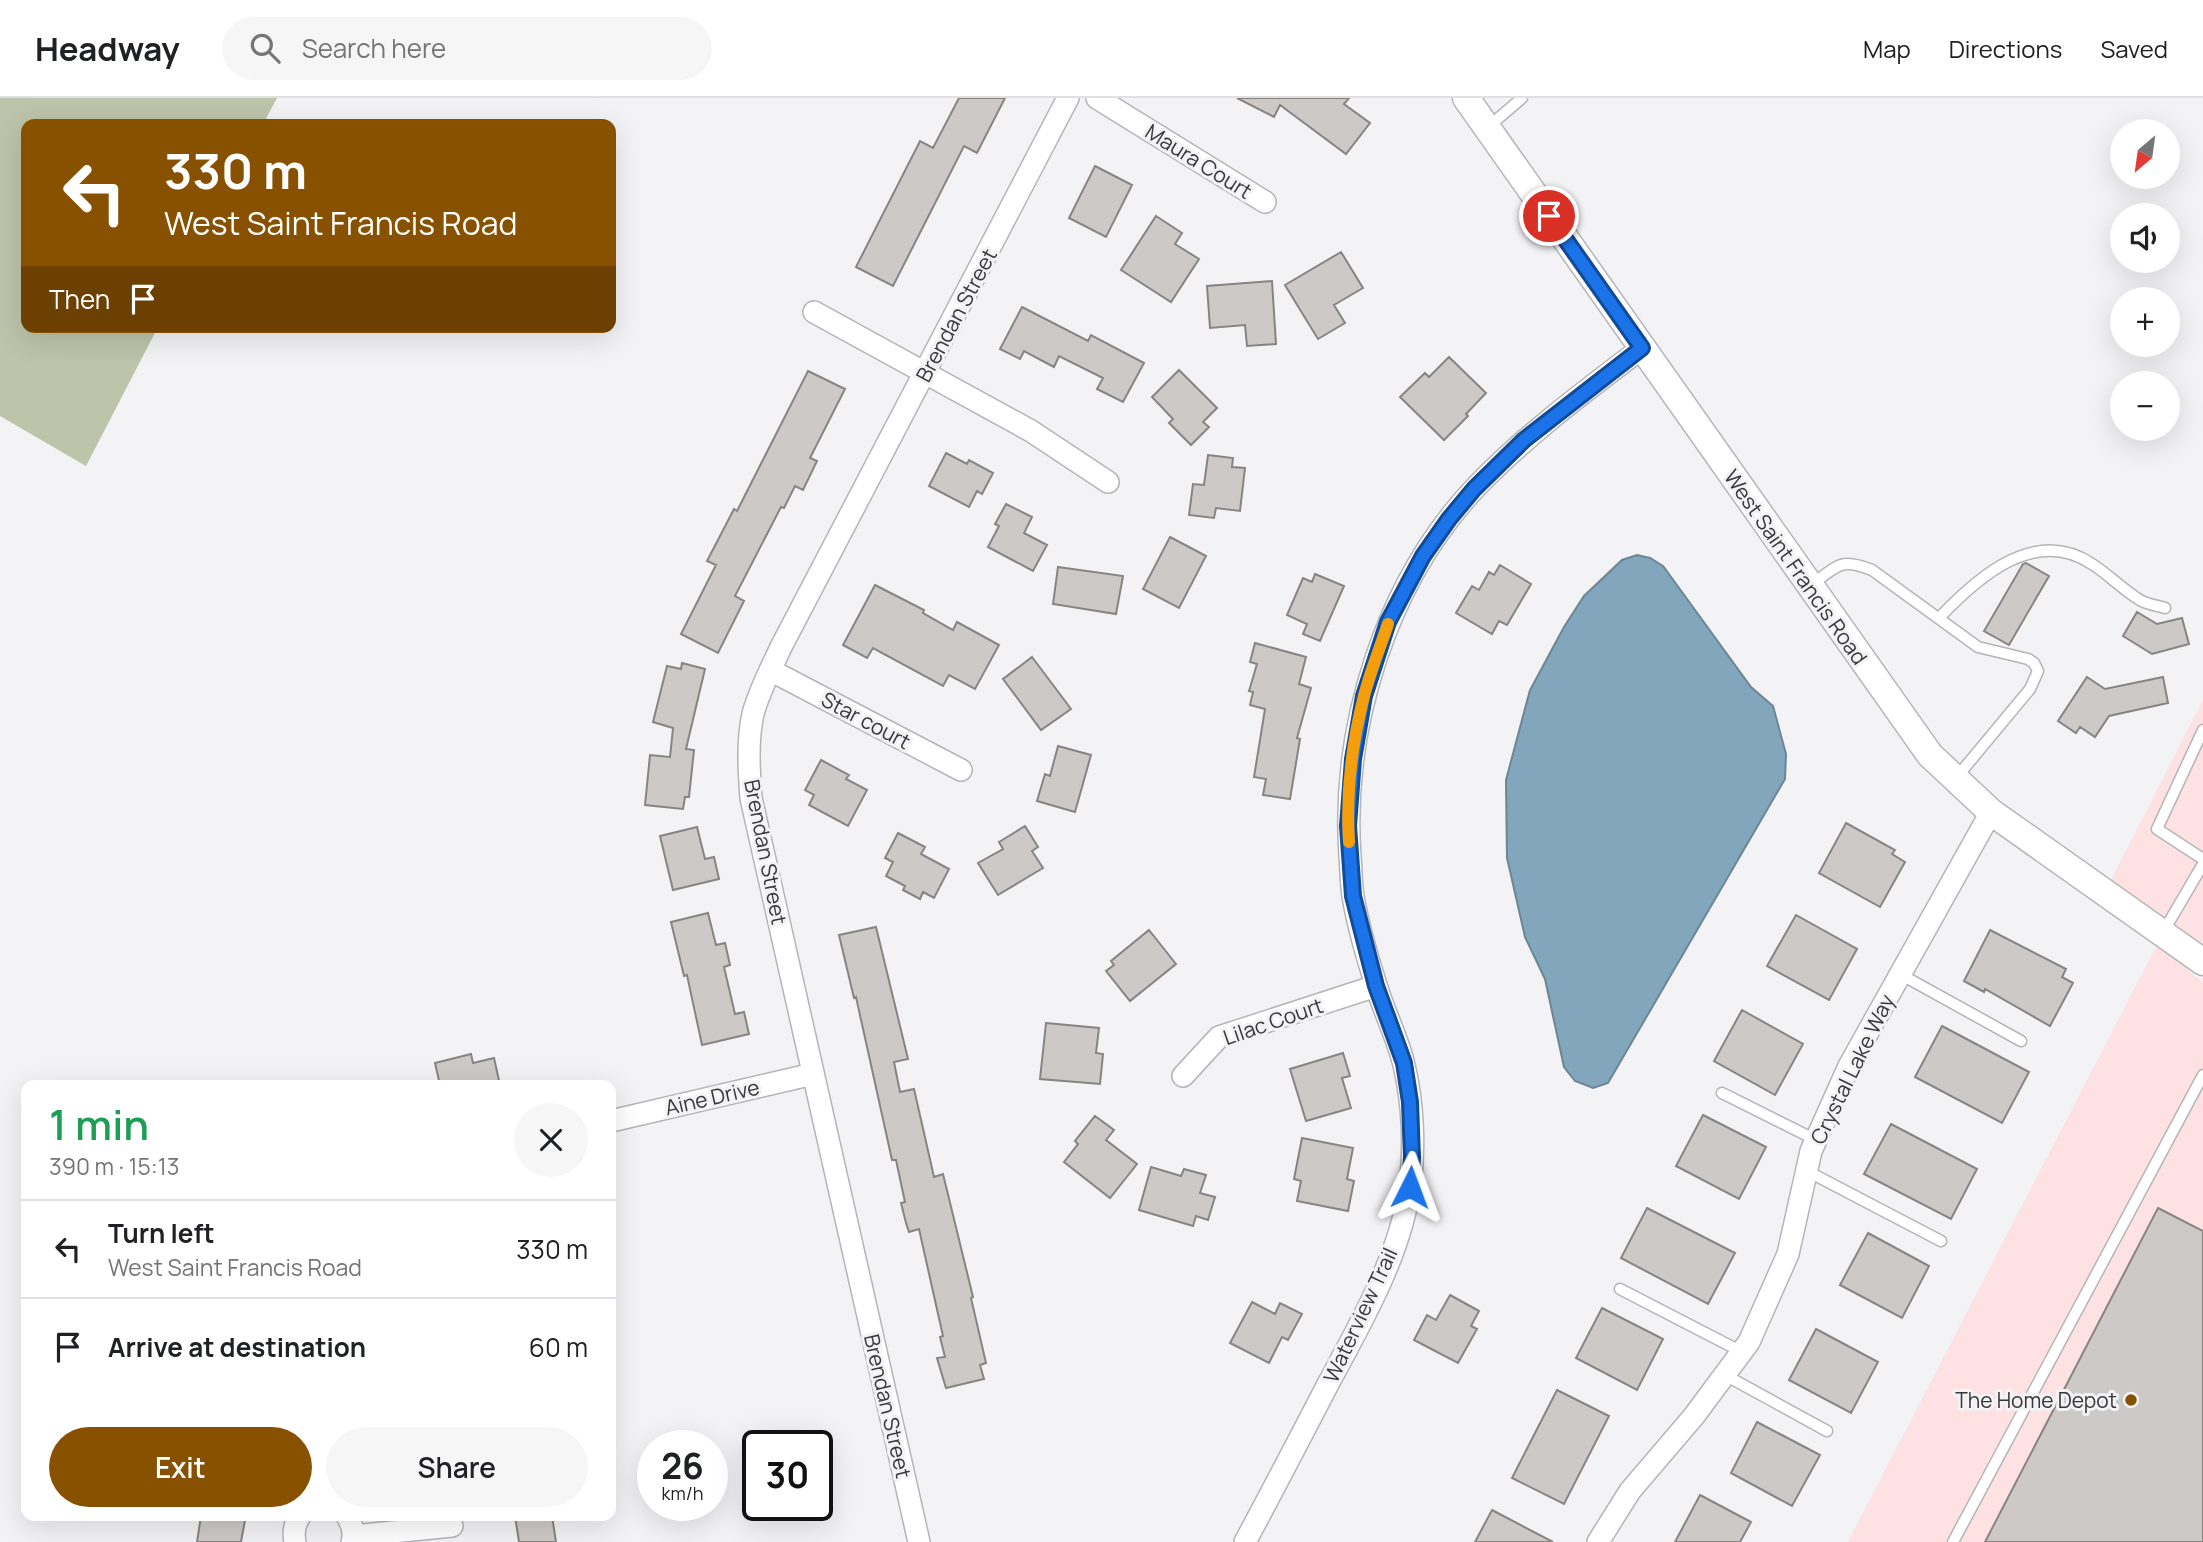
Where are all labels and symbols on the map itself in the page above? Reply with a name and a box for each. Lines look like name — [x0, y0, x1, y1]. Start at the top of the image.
street label: Maura Court — [1140, 117, 1258, 205]
north arrow — [2110, 119, 2180, 189]
pin — [1519, 186, 1579, 246]
street label: Brendan Street — [909, 244, 1003, 386]
street label: West Saint Francis Road — [1718, 464, 1874, 670]
street label: Star court — [817, 685, 915, 755]
street label: Brendan Street — [738, 777, 794, 927]
street label: Crystal Lake Way — [1804, 989, 1900, 1149]
street label: Lilac Court — [1219, 991, 1327, 1051]
street label: Aine Drive — [662, 1073, 762, 1121]
position arrow — [1373, 1150, 1447, 1224]
street label: Waterview Trail — [1316, 1243, 1404, 1387]
street label: Brendan Street — [858, 1331, 918, 1481]
place label: The Home Depot — [1955, 1386, 2117, 1414]
marker: The Home Depot — [2123, 1392, 2139, 1408]
speed limit sign: 30 — [742, 1430, 833, 1521]

